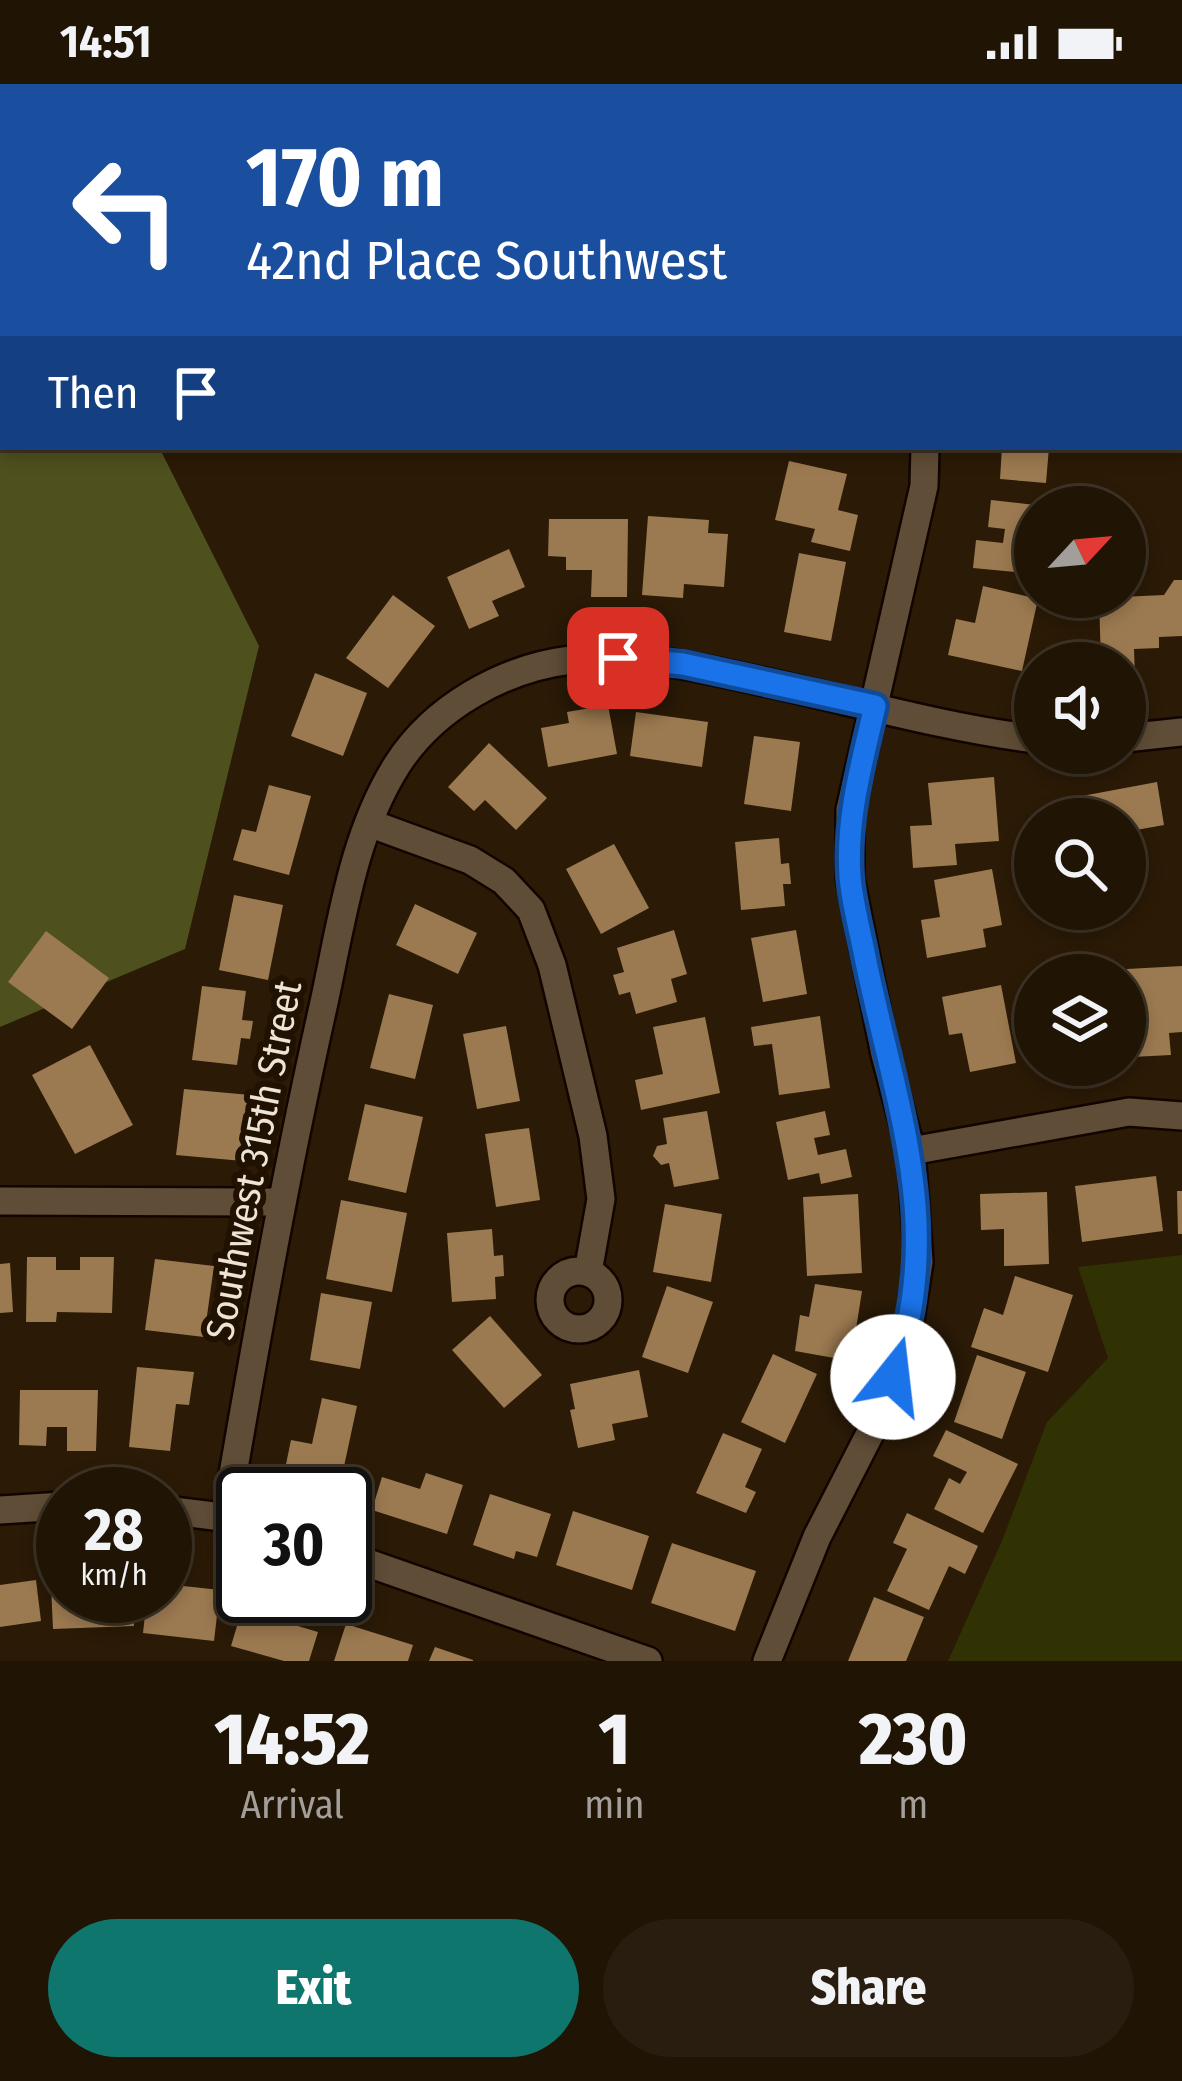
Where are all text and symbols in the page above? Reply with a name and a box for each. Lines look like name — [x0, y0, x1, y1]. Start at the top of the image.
text: 14:51 — [60, 15, 152, 69]
text: 170 m — [246, 127, 444, 228]
icon: left — [48, 132, 204, 288]
text: 42nd Place Southwest — [246, 229, 727, 293]
icon: arrive — [163, 360, 229, 426]
text: Then — [48, 366, 139, 420]
north arrow — [1014, 486, 1146, 618]
map controls — [1014, 486, 1146, 1086]
pin — [567, 607, 669, 709]
icon: arrive — [585, 625, 651, 691]
button: sound — [1014, 642, 1146, 774]
button: search — [1014, 798, 1146, 930]
button: layers — [1014, 954, 1146, 1086]
street label: Southwest 315th Street — [197, 977, 311, 1344]
position arrow — [830, 1314, 956, 1440]
speed limit sign: 30 — [216, 1467, 372, 1623]
text: 28 — [84, 1494, 144, 1566]
text: km/h — [81, 1557, 147, 1593]
text: 14:52 — [215, 1697, 370, 1783]
text: 1 — [599, 1697, 630, 1783]
text: 230 — [859, 1697, 967, 1783]
text: Arrival — [240, 1782, 344, 1828]
text: min — [584, 1782, 645, 1828]
text: m — [898, 1782, 928, 1828]
button: Exit — [48, 1919, 579, 2057]
button: Share — [603, 1919, 1134, 2057]

